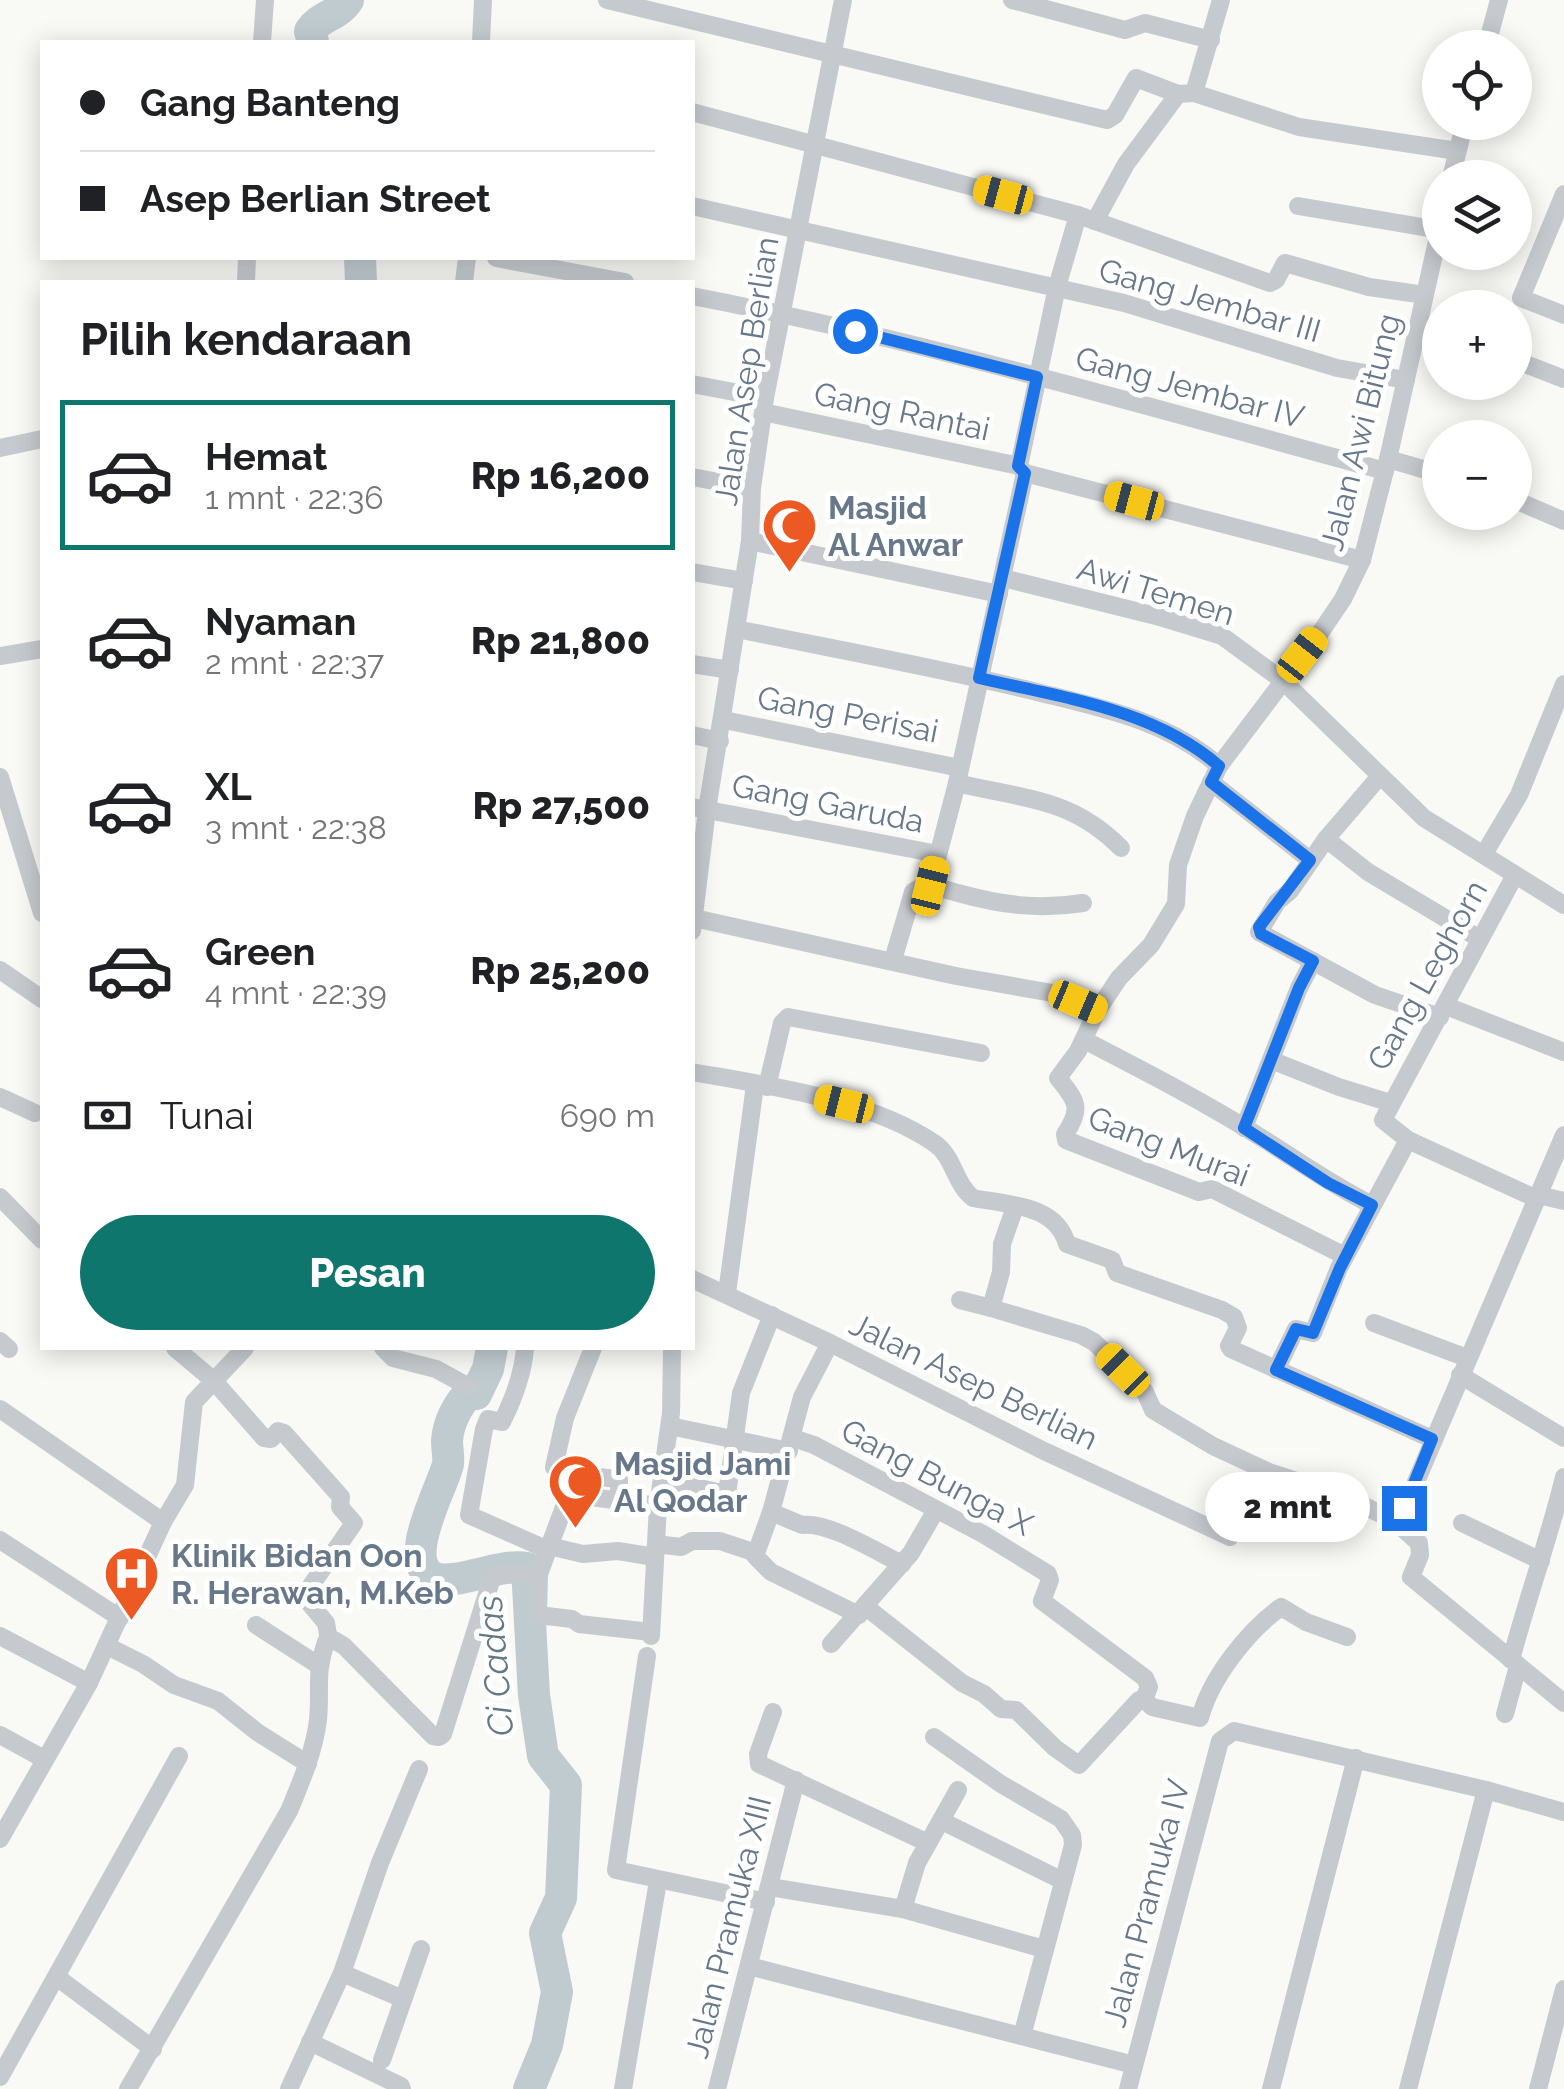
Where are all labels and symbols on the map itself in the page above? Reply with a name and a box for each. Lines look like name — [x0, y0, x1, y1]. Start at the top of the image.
car — [970, 173, 1036, 217]
street label: Jalan Asep Berlian — [707, 234, 785, 508]
street label: Gang Jembar III — [1095, 251, 1325, 349]
route start — [833, 309, 878, 354]
street label: Jalan Awi Bitung — [1313, 310, 1407, 554]
street label: Gang Jembar IV — [1072, 339, 1308, 435]
street label: Gang Rantai — [811, 374, 993, 448]
car — [1101, 479, 1167, 523]
place label: Masjid Al Anwar — [828, 489, 963, 563]
mosque icon: Masjid Al Anwar — [759, 495, 819, 574]
street label: Awi Temen — [1073, 550, 1239, 632]
car — [1272, 622, 1332, 688]
street label: Gang Perisai — [754, 678, 942, 750]
street label: Gang Garuda — [729, 766, 927, 840]
car — [908, 853, 952, 919]
street label: Gang Leghorn — [1360, 874, 1494, 1076]
car — [1045, 976, 1111, 1028]
car — [811, 1082, 877, 1126]
street label: Gang Murai — [1083, 1098, 1255, 1194]
street label: Jalan Asep Berlian — [844, 1305, 1104, 1457]
car — [1091, 1338, 1155, 1402]
street label: Gang Bunga X — [835, 1411, 1040, 1543]
place label: Masjid Jami Al Qodar — [614, 1445, 791, 1519]
mosque icon: Masjid Jami Al Qodar — [545, 1451, 605, 1530]
callout: 2 mnt — [1204, 1473, 1369, 1543]
route end — [1382, 1486, 1427, 1531]
place label: Klinik Bidan Oon R. Herawan, M.Keb — [171, 1537, 454, 1611]
hospital icon: Klinik Bidan Oon R. Herawan, M.Keb — [102, 1543, 162, 1622]
water label: Ci Cadas — [468, 1594, 522, 1738]
street label: Jalan Pramuka IV — [1095, 1775, 1197, 2031]
street label: Jalan Pramuka XIII — [678, 1792, 778, 2062]

